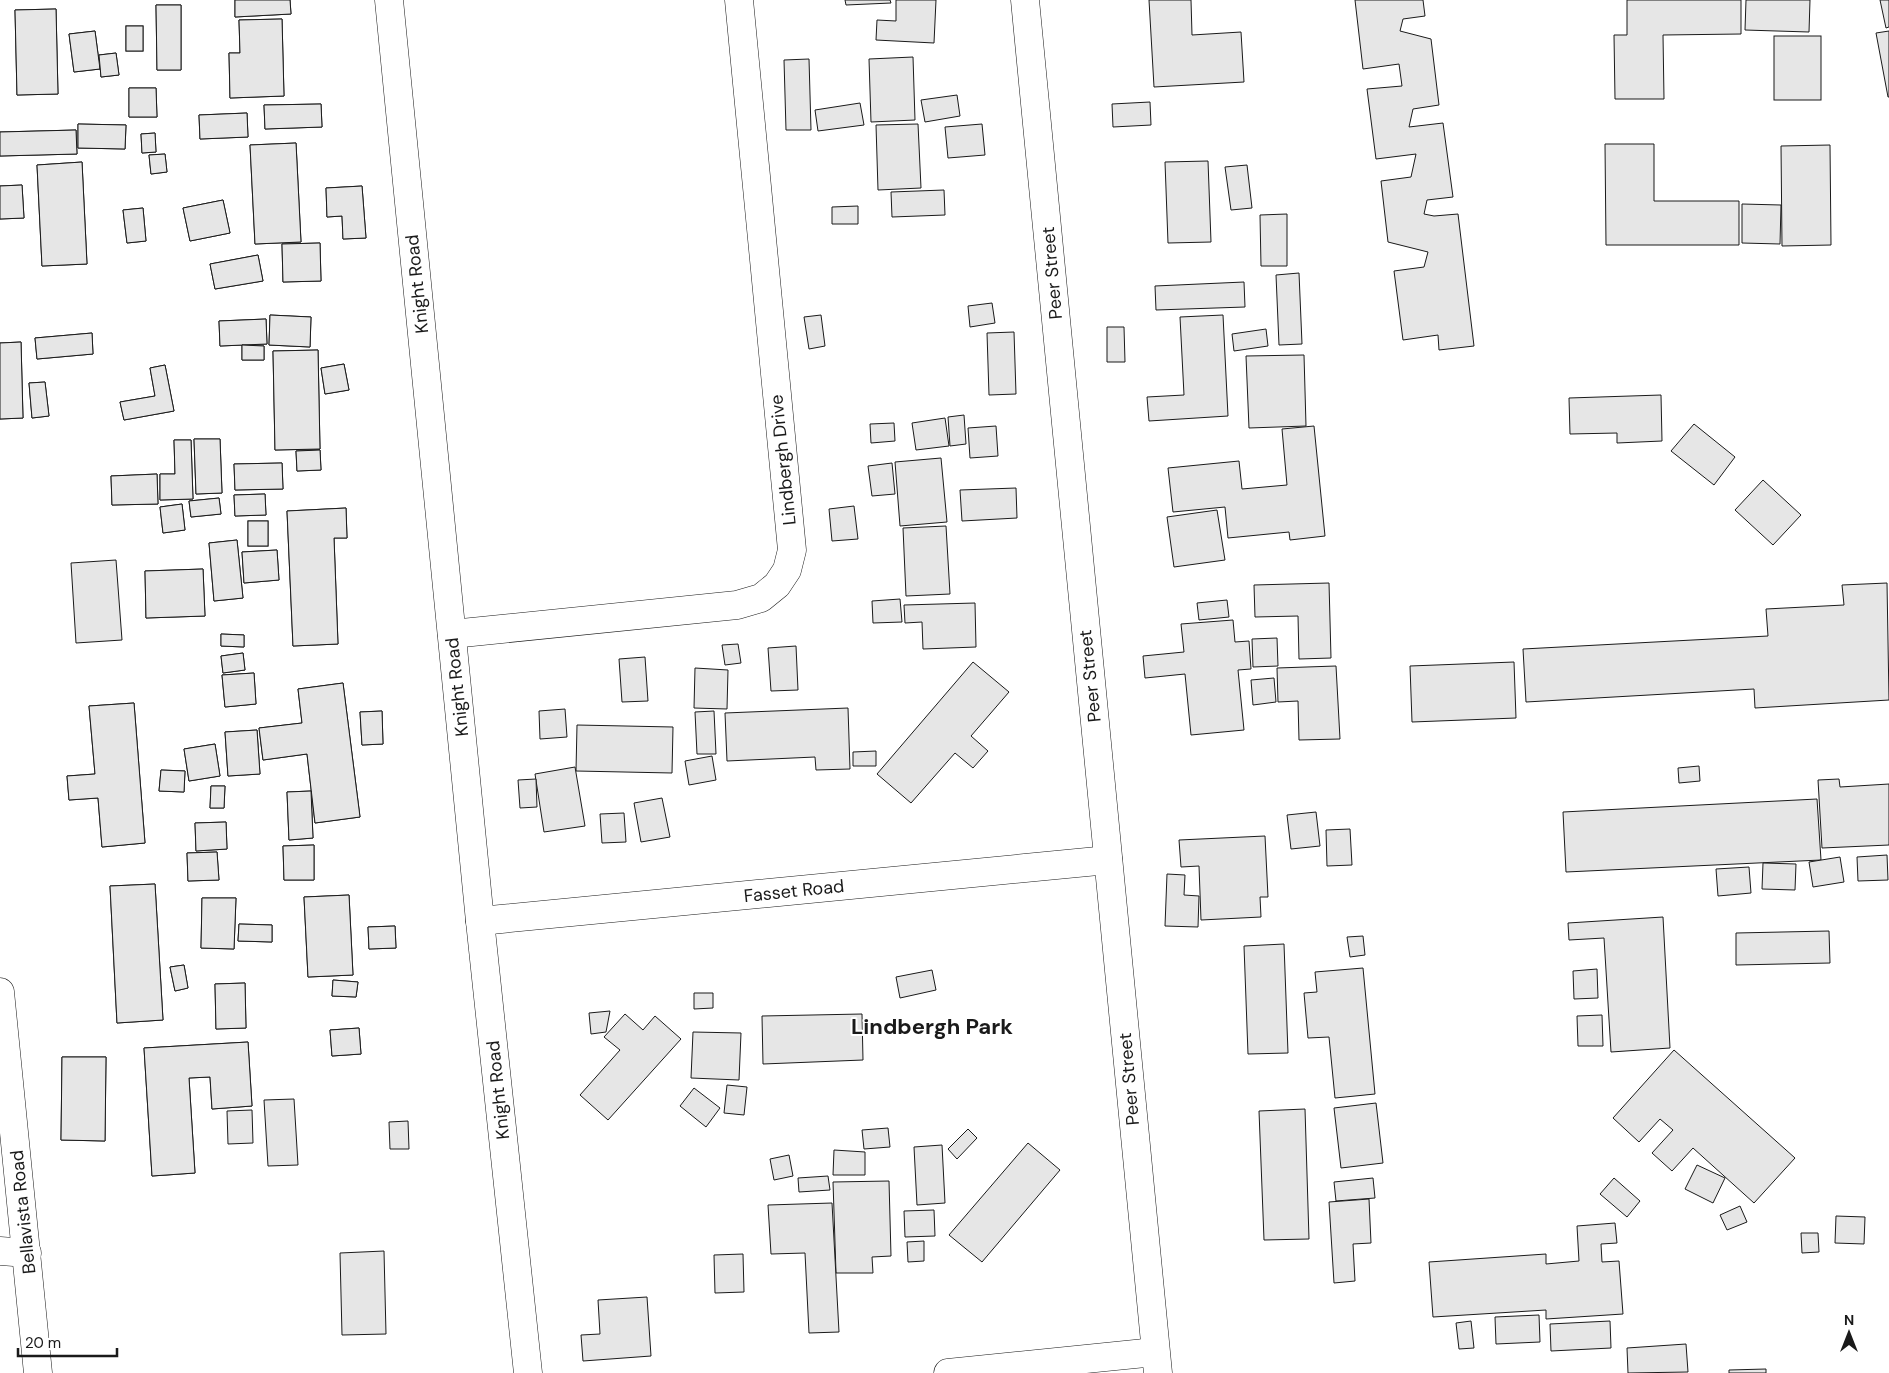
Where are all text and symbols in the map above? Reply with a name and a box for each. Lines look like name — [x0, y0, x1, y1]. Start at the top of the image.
street label: Peer Street — [1036, 226, 1068, 320]
street label: Knight Road — [400, 233, 434, 335]
street label: Lindbergh Drive — [764, 394, 802, 526]
street label: Peer Street — [1073, 629, 1107, 723]
street label: Knight Road — [440, 636, 474, 738]
street label: Fasset Road — [743, 874, 845, 908]
district label: Lindbergh Park — [851, 1012, 1013, 1041]
street label: Peer Street — [1113, 1032, 1145, 1126]
street label: Knight Road — [481, 1039, 515, 1141]
street label: Bellavista Road — [5, 1149, 41, 1275]
north arrow — [1824, 1308, 1874, 1358]
text: N — [1844, 1311, 1854, 1329]
scale bar — [18, 1326, 116, 1358]
text: 20 m — [25, 1333, 61, 1353]

